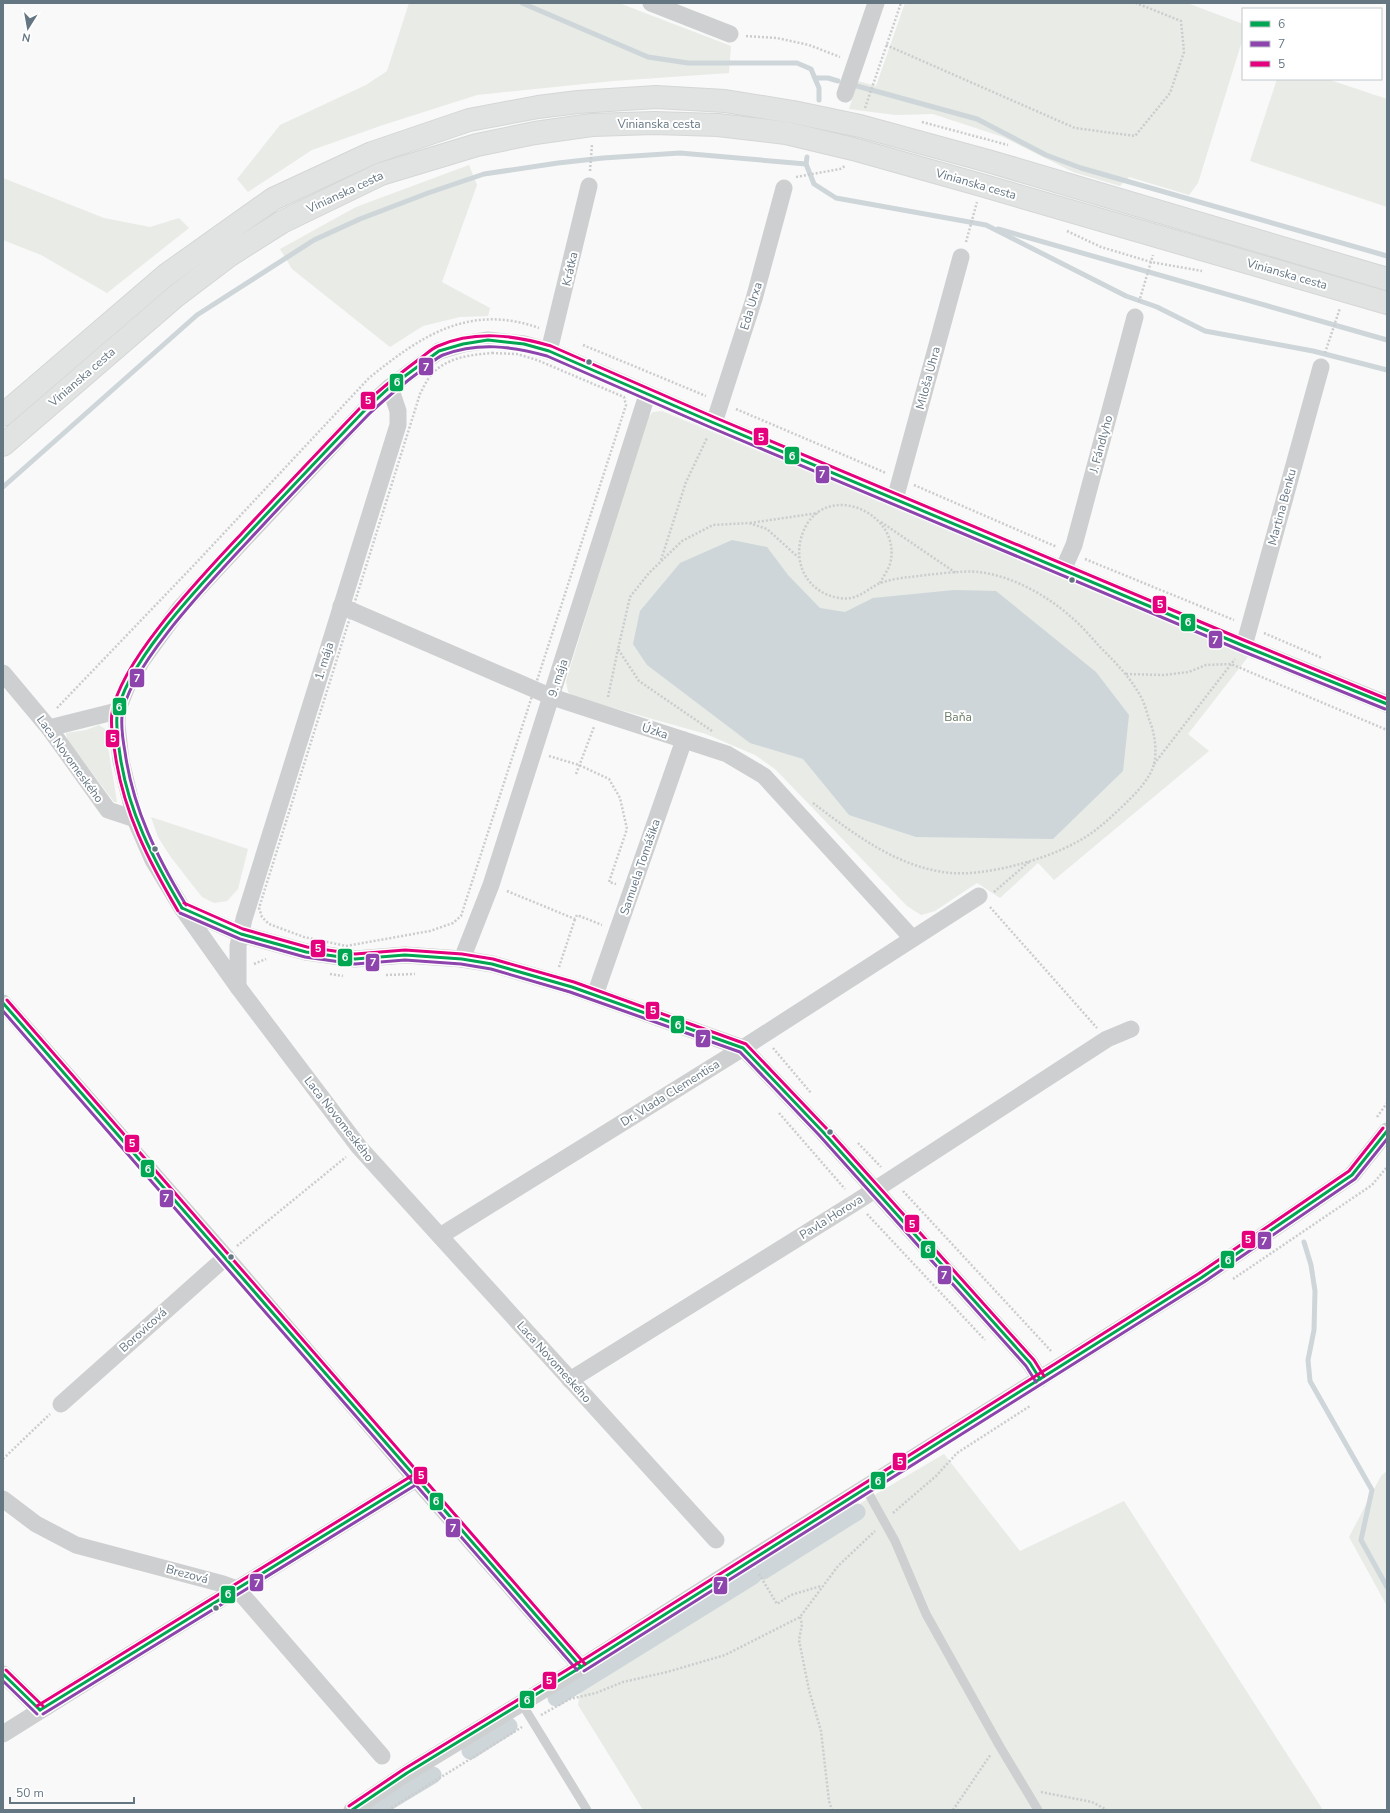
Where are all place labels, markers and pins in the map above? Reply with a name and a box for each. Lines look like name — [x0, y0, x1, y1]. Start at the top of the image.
unlabelled marker — [584, 357, 594, 367]
unlabelled marker — [1067, 575, 1077, 585]
unlabelled marker — [150, 844, 160, 854]
unlabelled marker — [825, 1127, 835, 1137]
unlabelled marker — [226, 1252, 236, 1262]
unlabelled marker — [211, 1603, 221, 1613]

